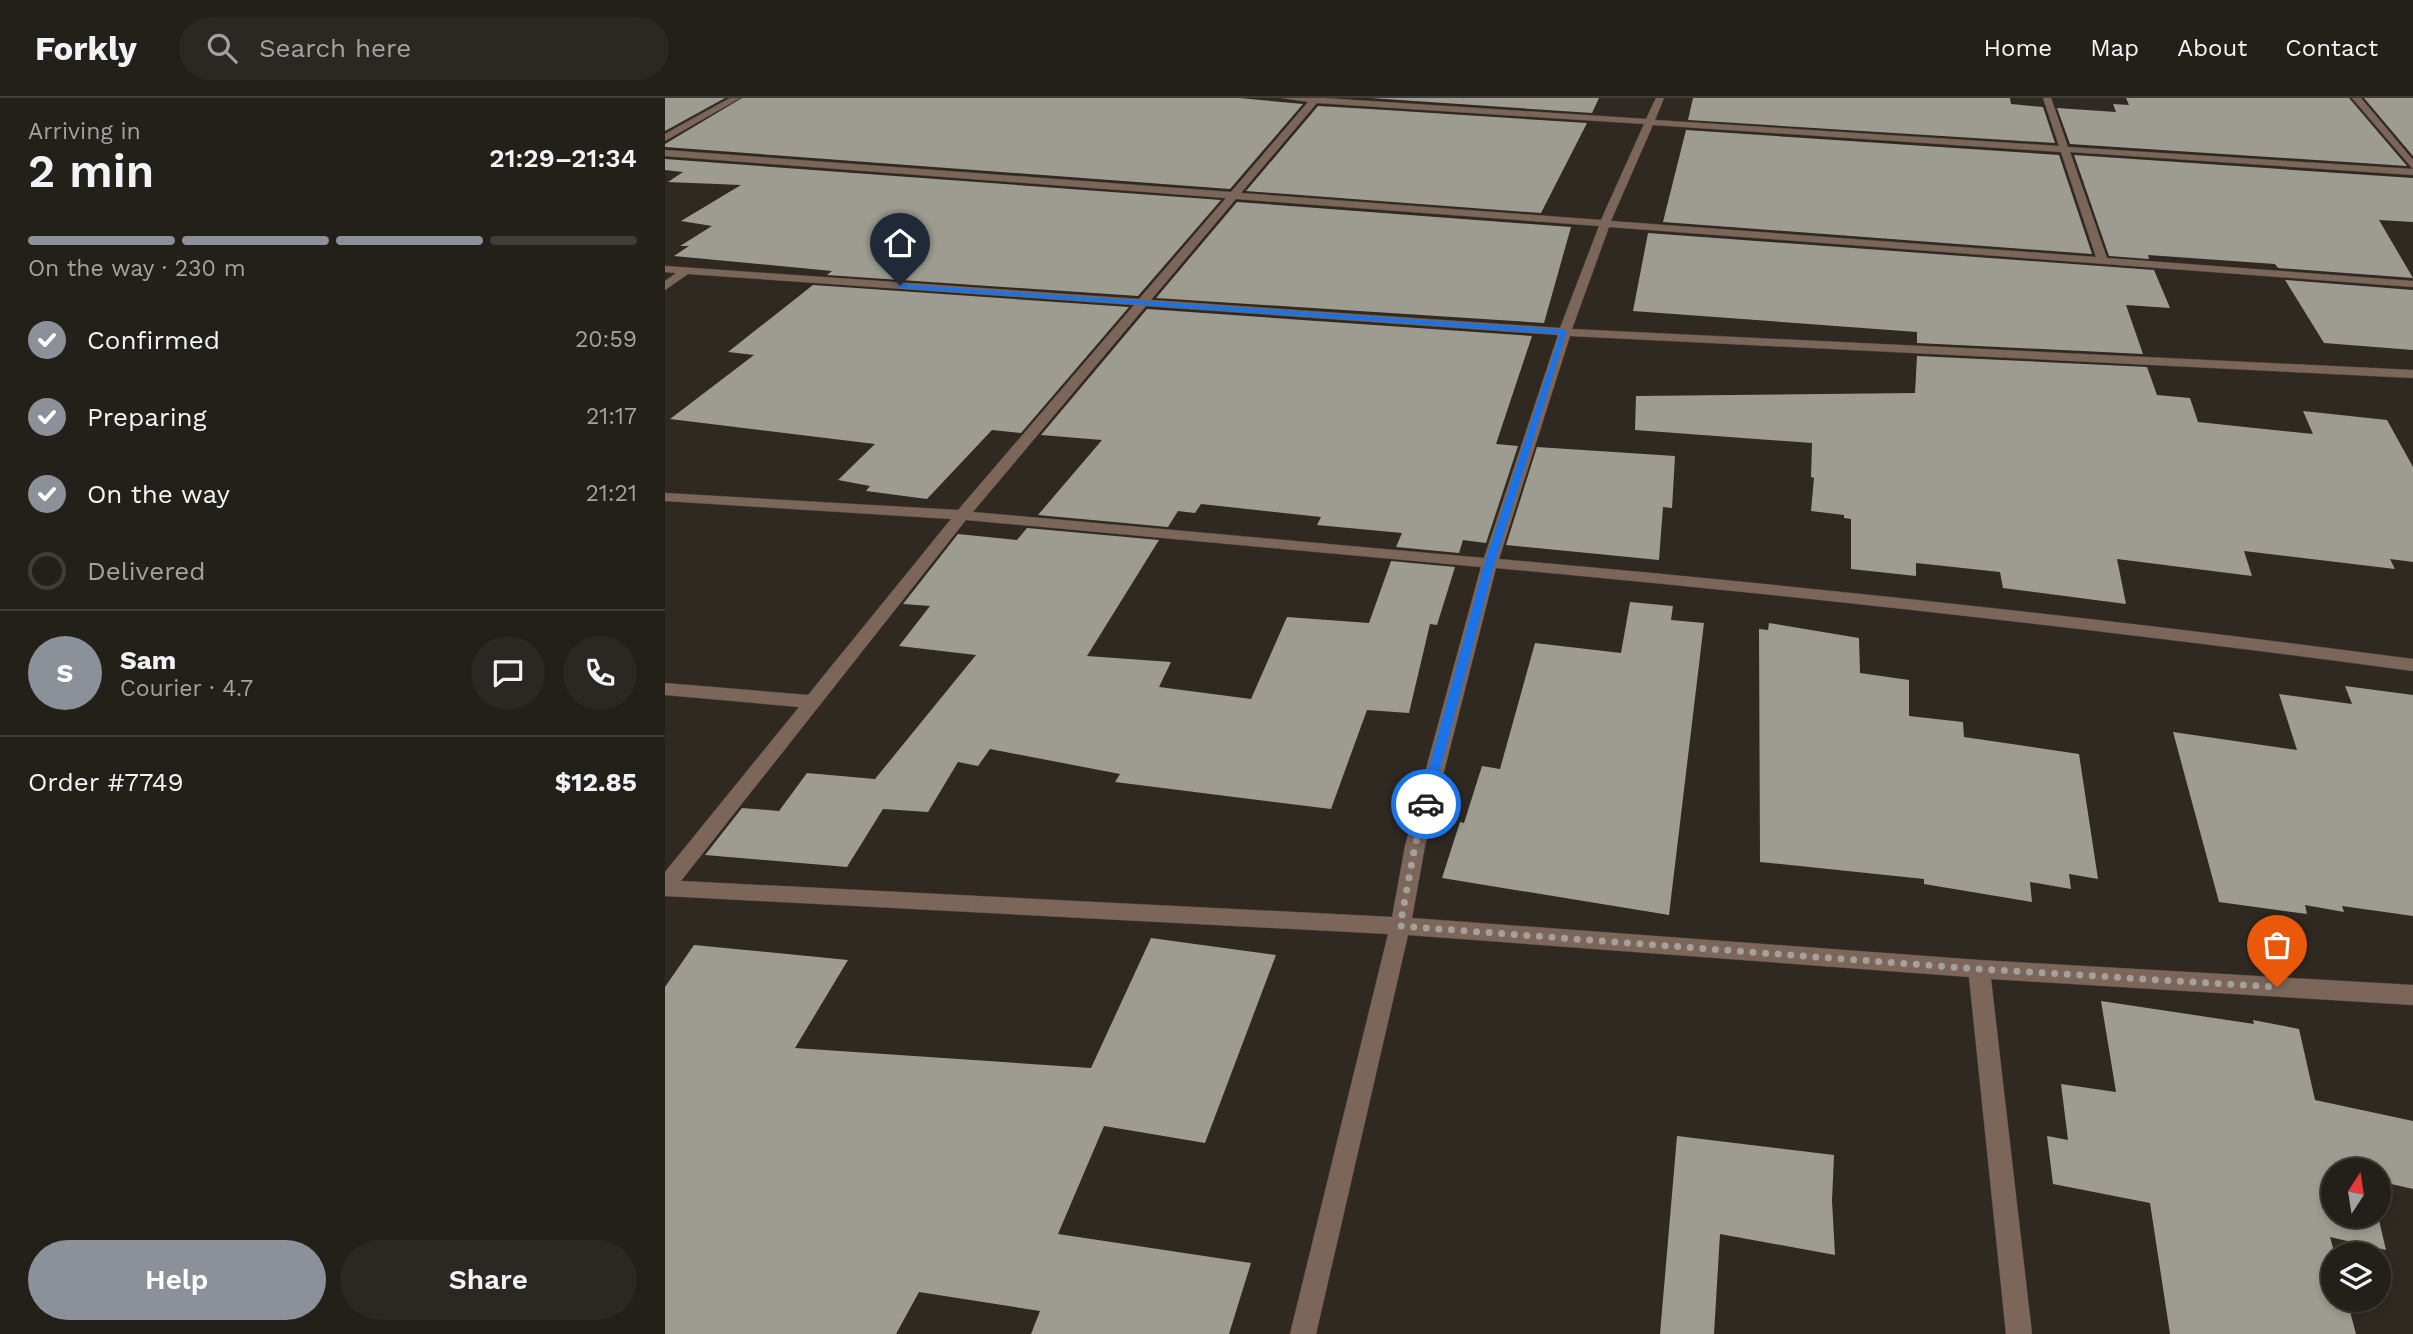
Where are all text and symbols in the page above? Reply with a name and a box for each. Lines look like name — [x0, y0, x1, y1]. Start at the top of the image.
search box — [179, 17, 669, 80]
text: Forkly — [35, 29, 137, 68]
icon: search — [203, 29, 241, 67]
text: Search here — [259, 33, 411, 63]
text: Home — [1984, 34, 2052, 62]
text: Map — [2090, 34, 2139, 62]
text: About — [2177, 34, 2247, 62]
text: Contact — [2285, 34, 2378, 62]
text: Arriving in — [28, 118, 141, 145]
text: 21:29–21:34 — [489, 143, 637, 173]
text: 2 min — [28, 144, 154, 198]
pin — [870, 213, 930, 285]
icon: home — [881, 224, 919, 262]
text: On the way · 230 m — [28, 255, 246, 282]
icon: check — [28, 321, 66, 359]
text: Confirmed — [87, 325, 220, 355]
text: 20:59 — [575, 326, 637, 353]
icon: check — [28, 398, 66, 436]
text: Preparing — [87, 402, 207, 432]
text: 21:17 — [586, 403, 637, 430]
icon: check — [28, 475, 66, 513]
text: On the way — [87, 479, 230, 509]
text: 21:21 — [585, 480, 637, 507]
text: Delivered — [87, 556, 206, 586]
button: chat — [471, 636, 545, 710]
button: phone — [563, 636, 637, 710]
text: Sam — [120, 645, 176, 675]
text: S — [57, 658, 73, 688]
text: Courier · 4.7 — [120, 675, 253, 702]
text: Order #7749 — [28, 767, 184, 797]
text: $12.85 — [555, 767, 637, 797]
courier — [1391, 769, 1461, 839]
icon: car — [1407, 785, 1445, 823]
pin — [2247, 915, 2307, 987]
icon: bag — [2258, 926, 2296, 964]
north arrow — [2321, 1158, 2391, 1228]
map controls — [2321, 1158, 2391, 1312]
button: Help — [28, 1240, 326, 1320]
button: Share — [340, 1240, 637, 1320]
button: layers — [2321, 1242, 2391, 1312]

